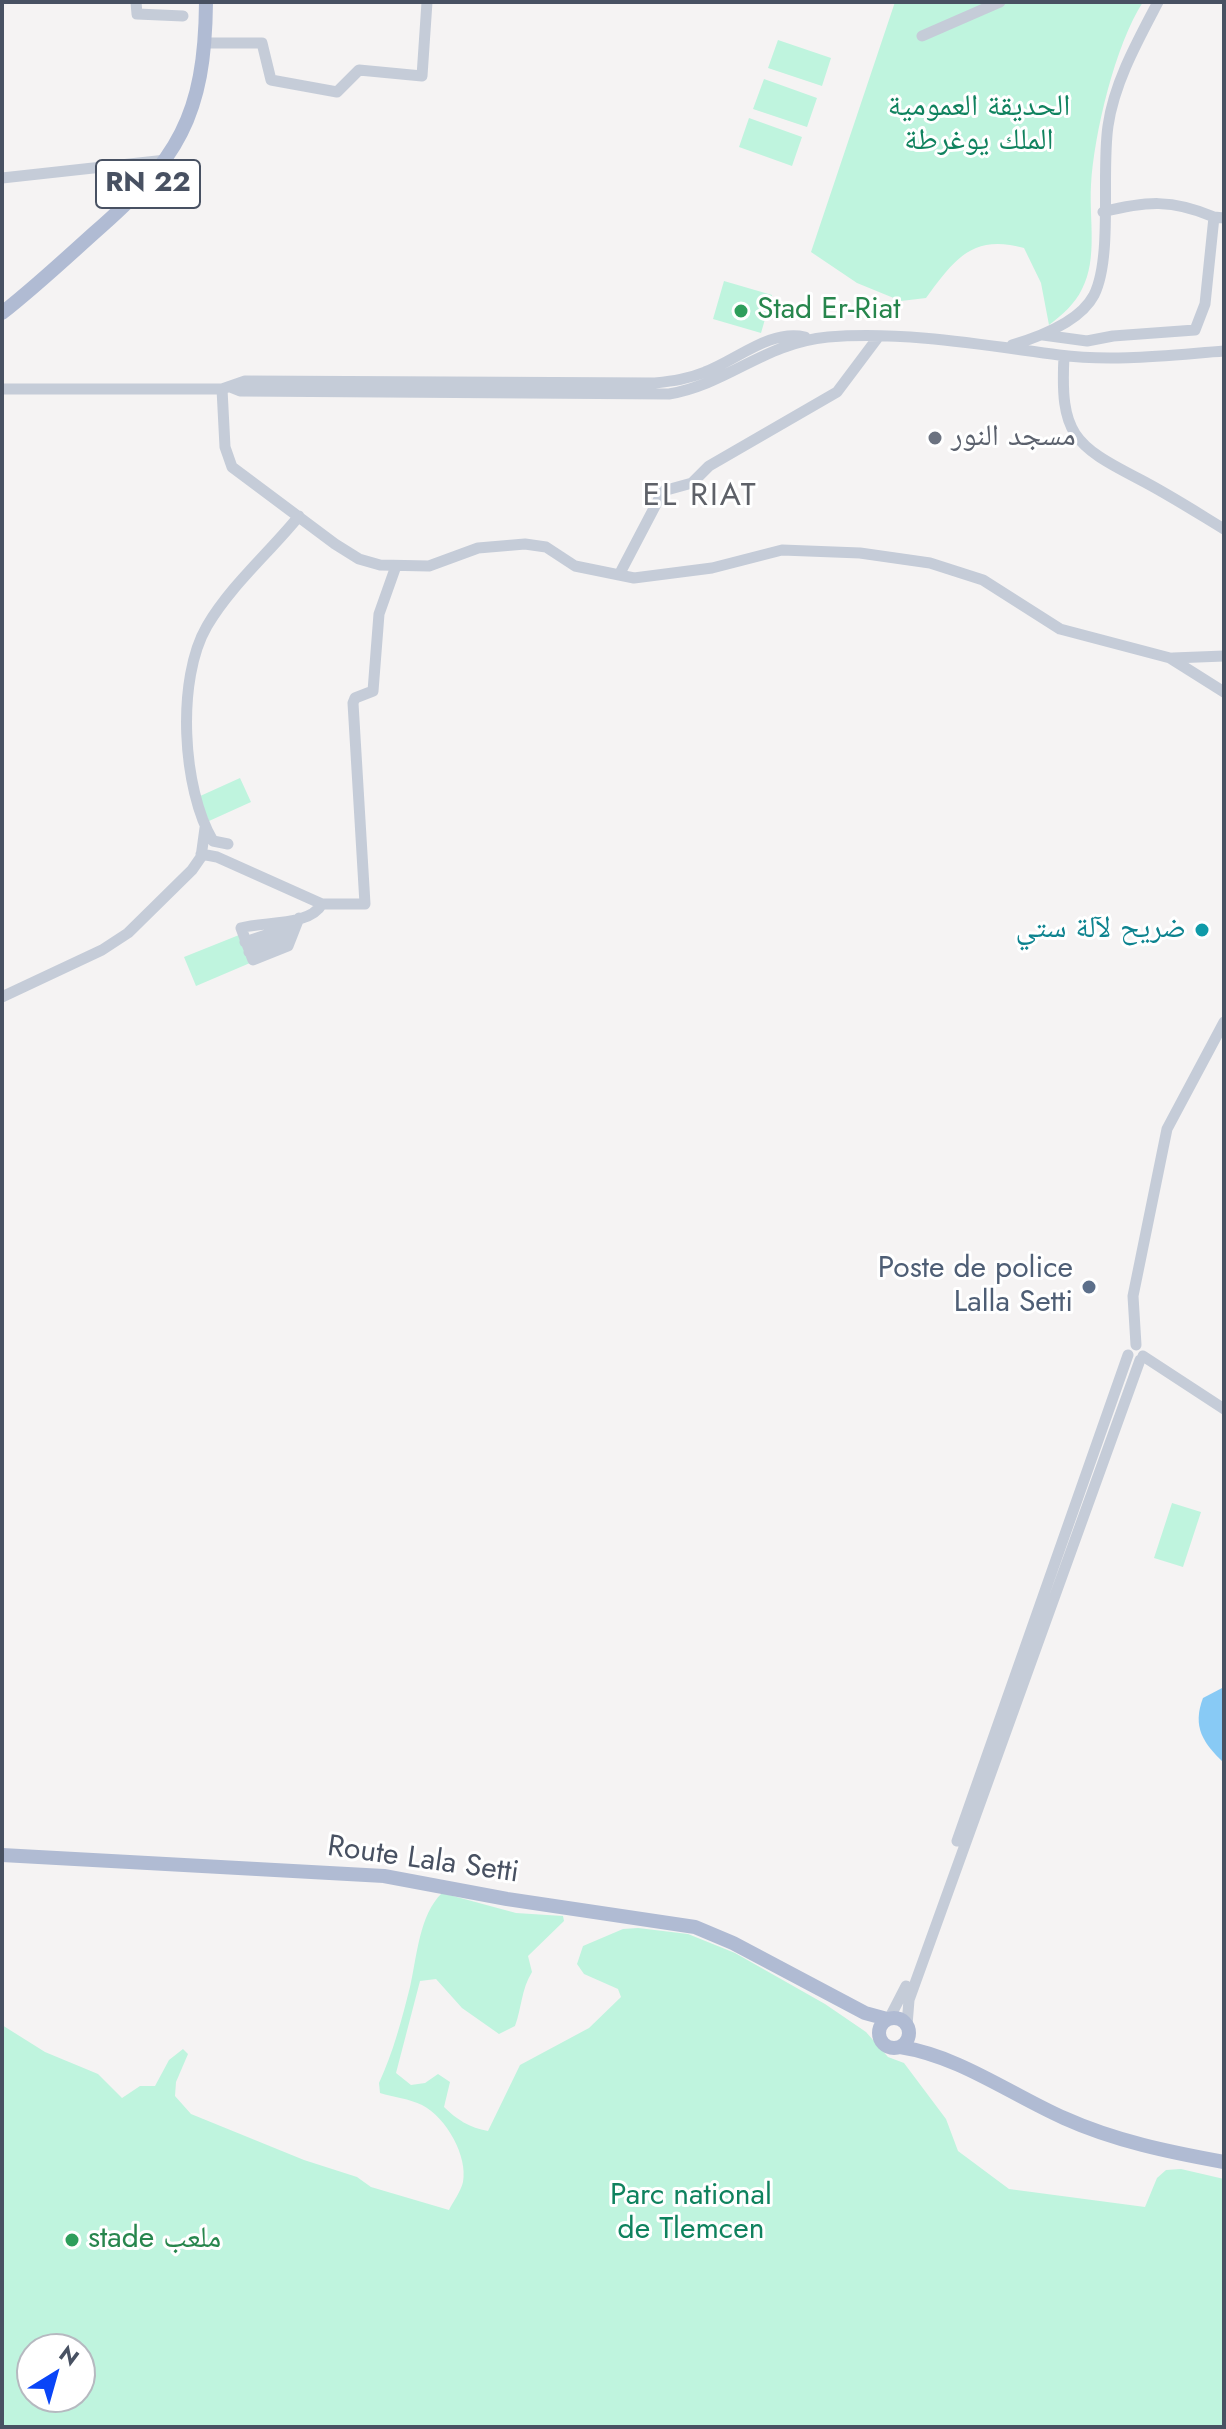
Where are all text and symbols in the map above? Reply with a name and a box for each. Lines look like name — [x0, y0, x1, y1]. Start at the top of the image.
park label: الحديقة العمومية الملك يوغرطة — [888, 90, 1070, 160]
road number: RN 22 — [96, 160, 200, 208]
place label: Stad Er-Riat — [757, 293, 900, 329]
marker: Stad Er-Riat — [732, 302, 750, 320]
place label: مسجد النور — [951, 420, 1076, 456]
marker: مسجد النور — [926, 429, 944, 447]
district label: EL RIAT — [642, 478, 758, 516]
place label: ضريح لآلة ستي — [1015, 912, 1186, 948]
marker: ضريح لآلة ستي — [1193, 921, 1211, 939]
place label: Poste de police Lalla Setti — [878, 1252, 1073, 1322]
marker: Poste de police Lalla Setti — [1080, 1278, 1098, 1296]
street label: Route Lala Setti — [325, 1830, 521, 1892]
park label: Parc national de Tlemcen — [610, 2179, 772, 2250]
place label: stade ملعب — [88, 2222, 221, 2258]
marker: stade ملعب — [63, 2231, 81, 2249]
north arrow — [16, 2333, 96, 2413]
text: N — [53, 2337, 86, 2373]

